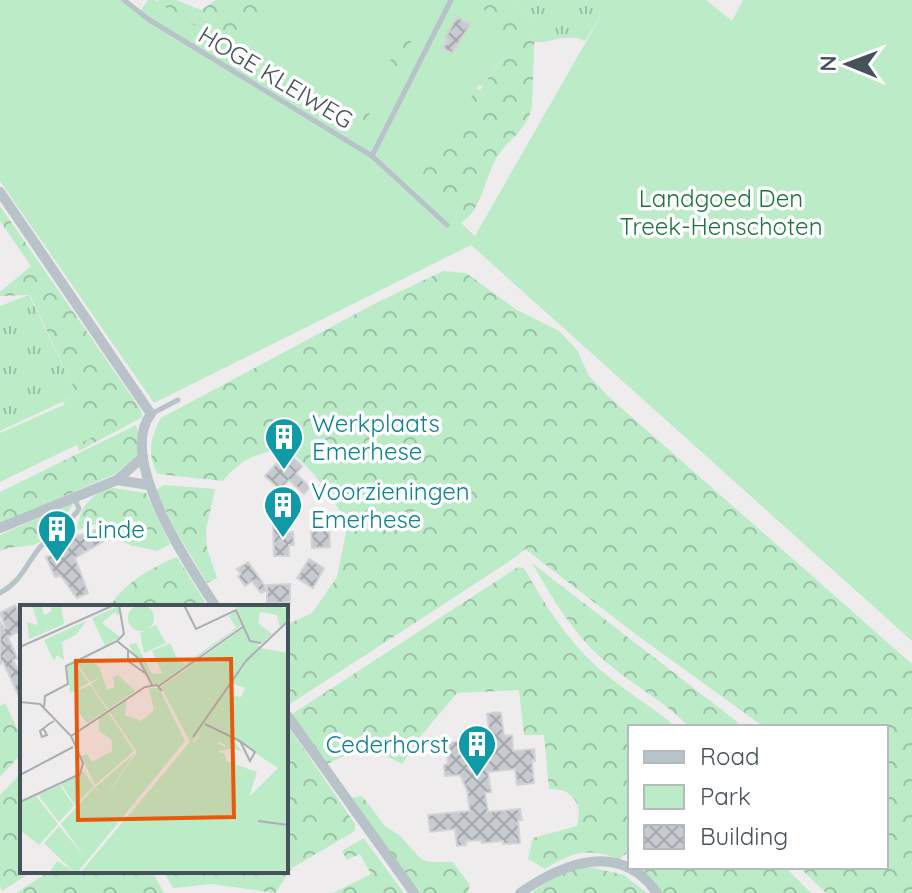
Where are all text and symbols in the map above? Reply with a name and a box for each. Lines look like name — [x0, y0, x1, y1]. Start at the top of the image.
street label: HOGE KLEIWEG — [193, 19, 359, 135]
north arrow — [808, 24, 888, 104]
text: N — [814, 55, 842, 72]
park label: Landgoed Den Treek-Henschoten — [619, 183, 823, 241]
place label: Werkplaats Emerhese — [312, 408, 440, 466]
building icon: Werkplaats Emerhese — [263, 416, 305, 471]
place label: Voorzieningen Emerhese — [311, 476, 470, 534]
building icon: Voorzieningen Emerhese — [262, 484, 304, 539]
building icon: Linde — [36, 508, 78, 563]
place label: Linde — [85, 514, 145, 544]
inset map — [20, 605, 288, 873]
building icon: Cederhorst — [456, 723, 498, 778]
legend — [628, 725, 888, 869]
place label: Cederhorst — [326, 729, 449, 759]
text: Road — [700, 741, 760, 771]
text: Park — [700, 781, 751, 811]
text: Building — [700, 821, 788, 851]

